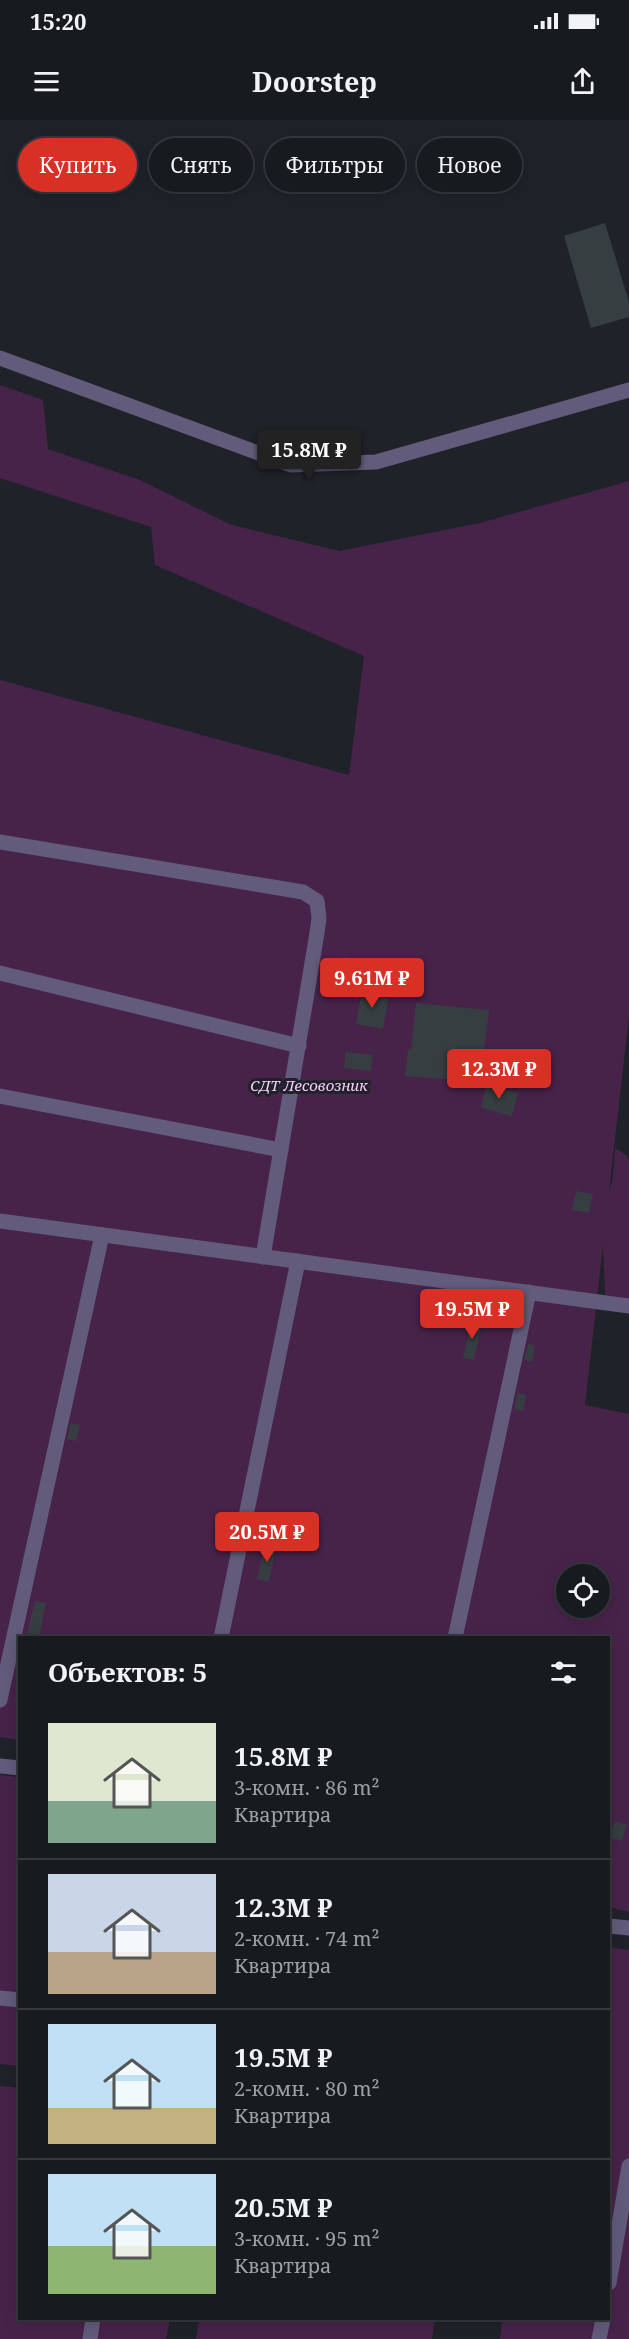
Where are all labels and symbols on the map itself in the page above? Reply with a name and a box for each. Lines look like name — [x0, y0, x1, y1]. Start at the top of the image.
pin: 15.8M ₽ — [254, 430, 364, 481]
pin: 9.61M ₽ — [317, 958, 427, 1009]
pin: 12.3M ₽ — [444, 1049, 554, 1100]
park label: СДТ Лесовозник — [250, 1075, 368, 1095]
pin: 19.5M ₽ — [417, 1289, 527, 1340]
pin: 20.5M ₽ — [212, 1512, 322, 1563]

